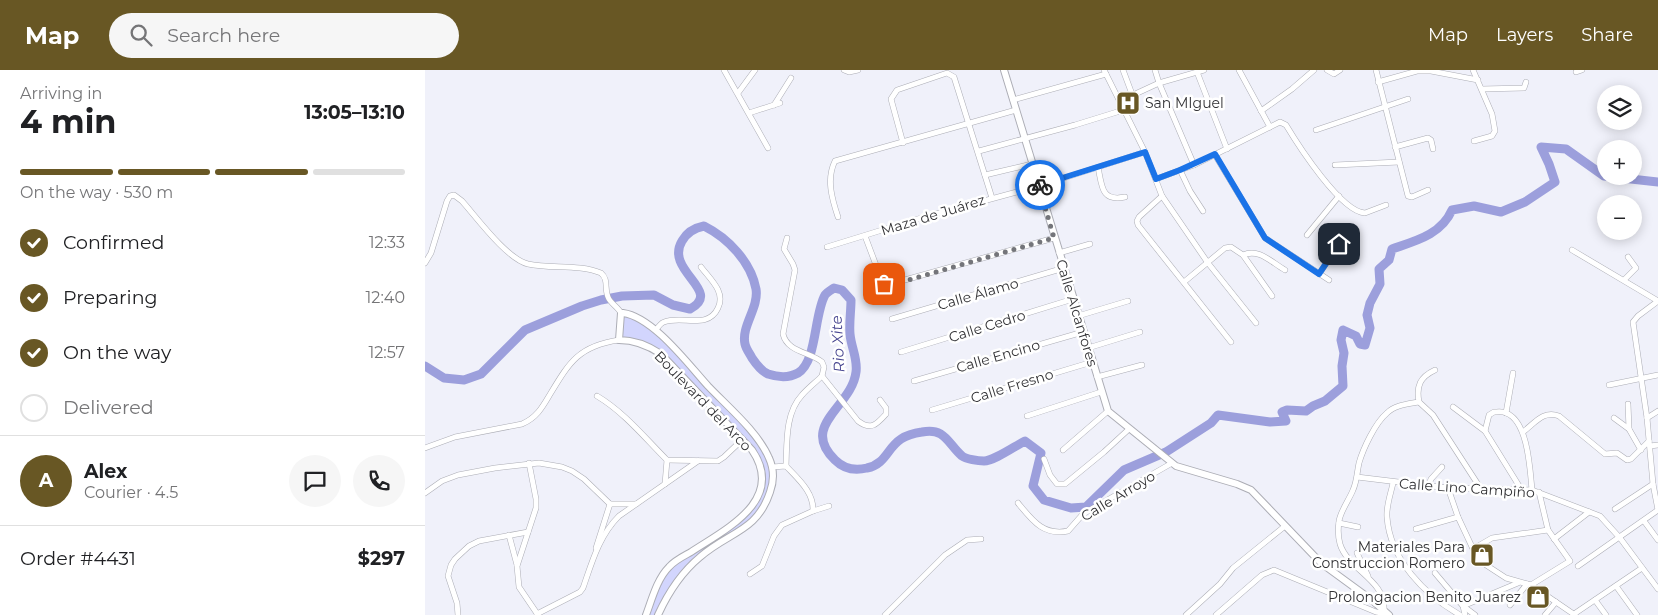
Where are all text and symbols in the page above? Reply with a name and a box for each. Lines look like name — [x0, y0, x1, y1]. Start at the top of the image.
search box — [109, 13, 459, 58]
text: Map — [25, 21, 79, 50]
icon: search — [127, 21, 155, 49]
text: Search here — [167, 24, 280, 47]
text: Map — [1428, 24, 1468, 46]
text: Layers — [1496, 24, 1553, 46]
text: Share — [1581, 24, 1633, 46]
text: Arriving in — [20, 84, 102, 103]
map controls — [1597, 85, 1642, 240]
button: layers — [1597, 85, 1642, 130]
hospital icon: San MIguel — [1115, 90, 1141, 116]
place label: San MIguel — [1145, 94, 1224, 112]
text: 13:05–13:10 — [304, 101, 405, 124]
text: 4 min — [20, 102, 116, 141]
button: + — [1597, 140, 1642, 185]
courier — [1015, 160, 1065, 210]
icon: bike — [1026, 171, 1054, 199]
text: On the way · 530 m — [20, 183, 173, 202]
street label: Maza de Juárez — [879, 191, 987, 239]
button: − — [1597, 195, 1642, 240]
pin — [1318, 223, 1360, 265]
icon: check — [20, 229, 48, 257]
icon: home — [1325, 230, 1353, 258]
text: Confirmed — [63, 231, 164, 254]
text: 12:33 — [369, 233, 405, 252]
street label: Calle Alcanfores — [1052, 257, 1102, 369]
pin — [863, 263, 905, 305]
icon: bag — [870, 270, 898, 298]
street label: Calle Álamo — [935, 274, 1021, 314]
icon: check — [20, 284, 48, 312]
text: Preparing — [63, 286, 158, 309]
text: 12:40 — [366, 288, 405, 307]
street label: Calle Cedro — [946, 306, 1028, 346]
water label: Rio Xite — [827, 315, 848, 373]
street label: Calle Encino — [954, 335, 1042, 377]
icon: check — [20, 339, 48, 367]
text: On the way — [63, 341, 171, 364]
text: 12:57 — [368, 343, 405, 362]
street label: Boulevard del Arco — [651, 347, 756, 455]
street label: Calle Fresno — [969, 365, 1056, 407]
text: Delivered — [63, 396, 154, 419]
button: chat — [289, 455, 341, 507]
button: phone — [353, 455, 405, 507]
text: Alex — [84, 460, 127, 483]
street label: Calle Arroyo — [1078, 467, 1159, 525]
text: A — [39, 469, 53, 492]
street label: Calle Lino Campiño — [1398, 474, 1536, 502]
text: Courier · 4.5 — [84, 483, 178, 502]
place label: Materiales Para Construccion Romero — [1312, 538, 1465, 572]
shop icon: Materiales Para Construccion Romero — [1469, 542, 1495, 568]
text: Order #4431 — [20, 547, 136, 570]
text: $297 — [358, 547, 405, 570]
shop icon: Prolongacion Benito Juarez — [1525, 584, 1551, 610]
place label: Prolongacion Benito Juarez — [1328, 588, 1521, 606]

